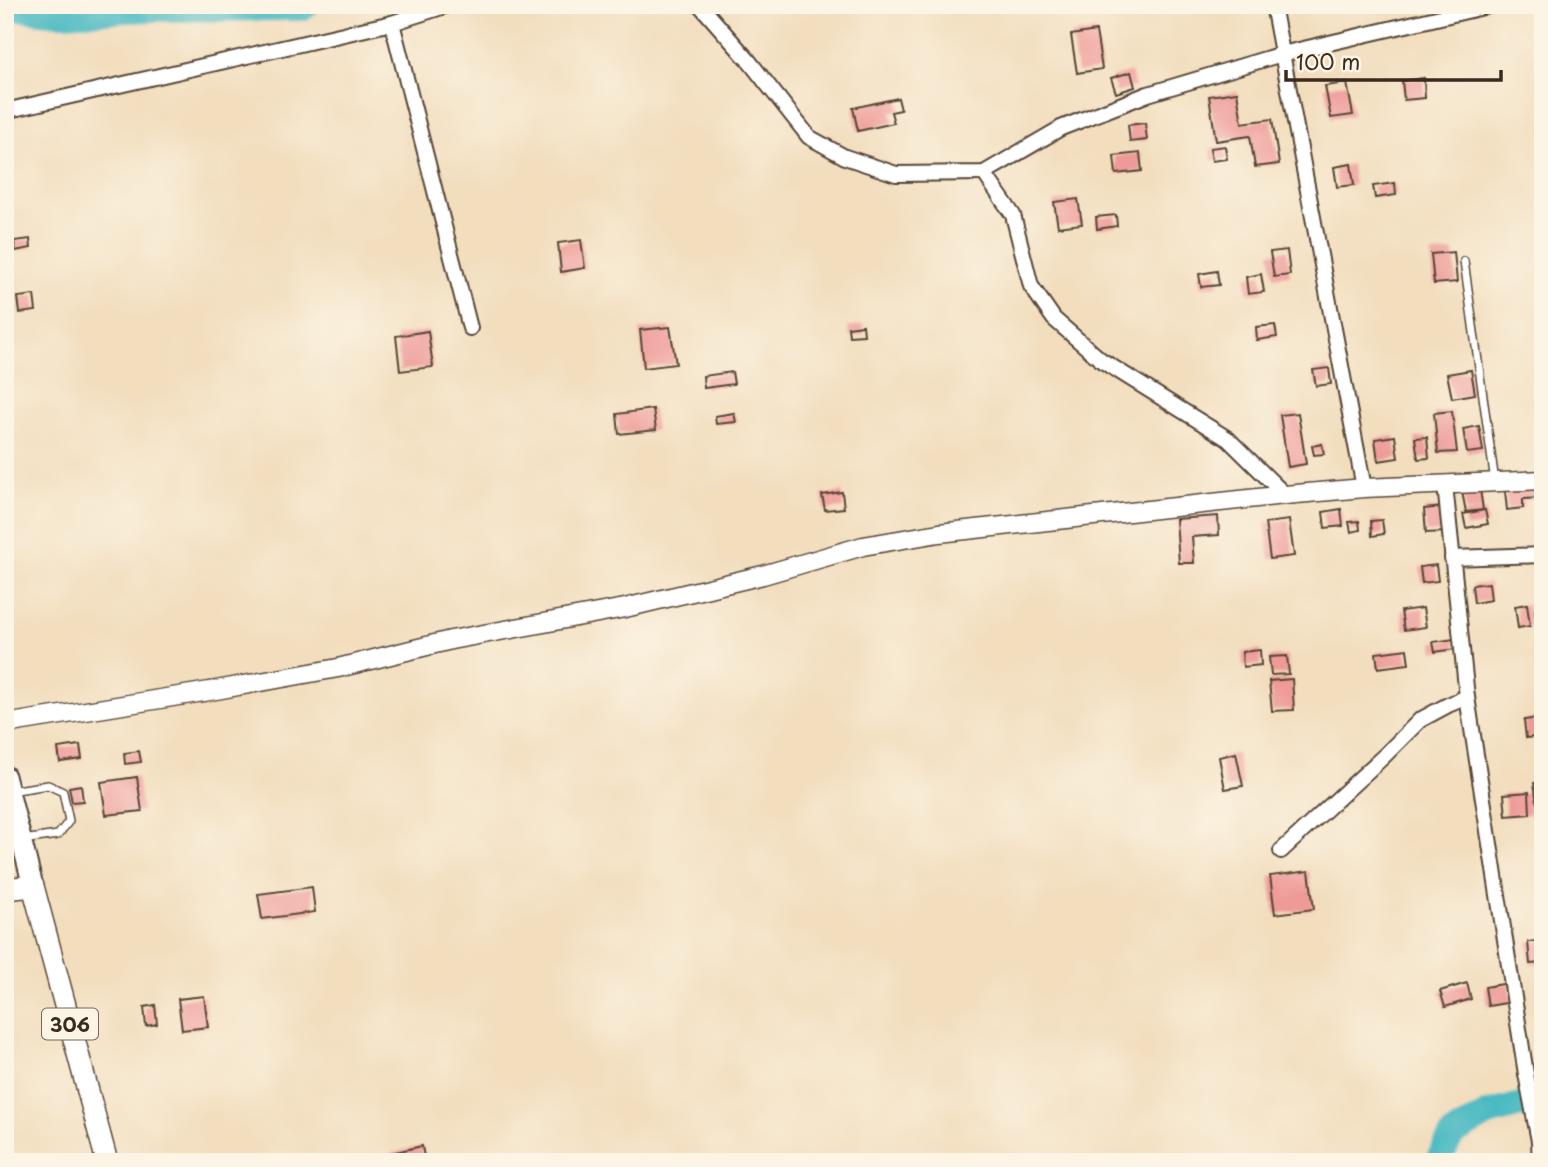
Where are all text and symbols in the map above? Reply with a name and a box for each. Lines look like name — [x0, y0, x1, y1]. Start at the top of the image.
scale bar — [1286, 38, 1501, 82]
text: 100 m — [1296, 45, 1360, 77]
road number: 306 — [42, 1008, 98, 1040]

